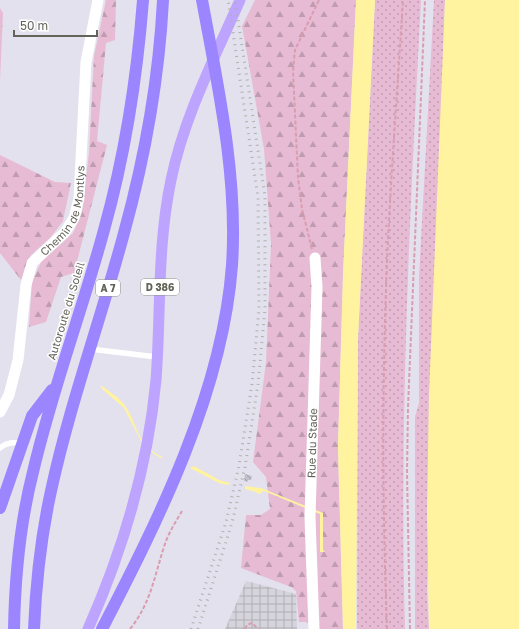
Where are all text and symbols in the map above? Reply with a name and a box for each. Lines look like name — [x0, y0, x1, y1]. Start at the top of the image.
scale bar — [14, 12, 97, 38]
text: 50 m — [20, 18, 48, 33]
street label: Chemin de Montlys — [37, 165, 87, 258]
street label: Autoroute du Soleil — [44, 260, 87, 361]
road number: D 386 — [141, 279, 179, 295]
road number: A 7 — [96, 280, 120, 296]
street label: Rue du Stade — [304, 408, 319, 478]

